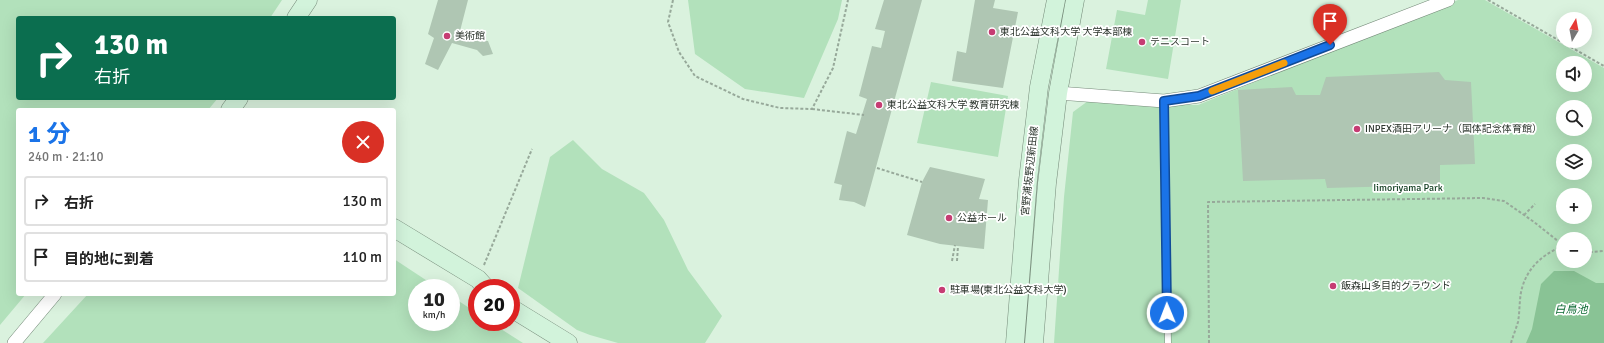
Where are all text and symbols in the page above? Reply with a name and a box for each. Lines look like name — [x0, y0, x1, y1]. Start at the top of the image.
pin — [1313, 4, 1347, 45]
icon: arrive — [1319, 10, 1341, 32]
north arrow — [1556, 12, 1592, 48]
map controls — [1556, 12, 1592, 268]
place label: 東北公益文科大学 大学本部棟 — [1000, 26, 1132, 38]
marker: 東北公益文科大学 大学本部棟 — [987, 27, 997, 37]
text: 130 m — [94, 28, 168, 62]
place label: 美術館 — [455, 30, 485, 42]
marker: 美術館 — [442, 31, 452, 41]
icon: right — [28, 32, 80, 84]
place label: テニスコート — [1150, 36, 1210, 48]
marker: テニスコート — [1137, 37, 1147, 47]
button: sound — [1556, 56, 1592, 92]
text: 右折 — [94, 66, 130, 88]
place label: 東北公益文科大学 教育研究棟 — [887, 99, 1019, 111]
marker: 東北公益文科大学 教育研究棟 — [874, 100, 884, 110]
button: search — [1556, 100, 1592, 136]
text: 1 分 — [28, 119, 70, 149]
button: close — [342, 121, 384, 163]
place label: INPEX酒田アリーナ（国体記念体育館） — [1365, 123, 1542, 135]
marker: INPEX酒田アリーナ（国体記念体育館） — [1352, 124, 1362, 134]
street label: 宮野浦坂野辺新田線 — [1019, 126, 1041, 216]
button: layers — [1556, 144, 1592, 180]
text: 240 m · 21:10 — [28, 149, 104, 165]
park label: Iimoriyama Park — [1373, 182, 1443, 194]
button: + — [1556, 188, 1592, 224]
icon: right — [30, 190, 52, 212]
text: 130 m — [342, 192, 382, 210]
text: 右折 — [64, 194, 94, 212]
place label: 公益ホール — [957, 212, 1007, 224]
marker: 公益ホール — [944, 213, 954, 223]
button: − — [1556, 232, 1592, 268]
icon: arrive — [30, 246, 52, 268]
text: 110 m — [342, 248, 382, 266]
text: 目的地に到着 — [64, 250, 154, 268]
speed limit sign: 20 — [468, 279, 520, 331]
place label: 飯森山多目的グラウンド — [1341, 280, 1451, 292]
marker: 飯森山多目的グラウンド — [1328, 281, 1338, 291]
place label: 駐車場(東北公益文科大学) — [950, 284, 1067, 296]
marker: 駐車場(東北公益文科大学) — [937, 285, 947, 295]
text: 10 — [423, 287, 445, 312]
position arrow — [1146, 292, 1188, 334]
water label: 白鳥池 — [1555, 303, 1588, 316]
text: km/h — [423, 309, 445, 321]

